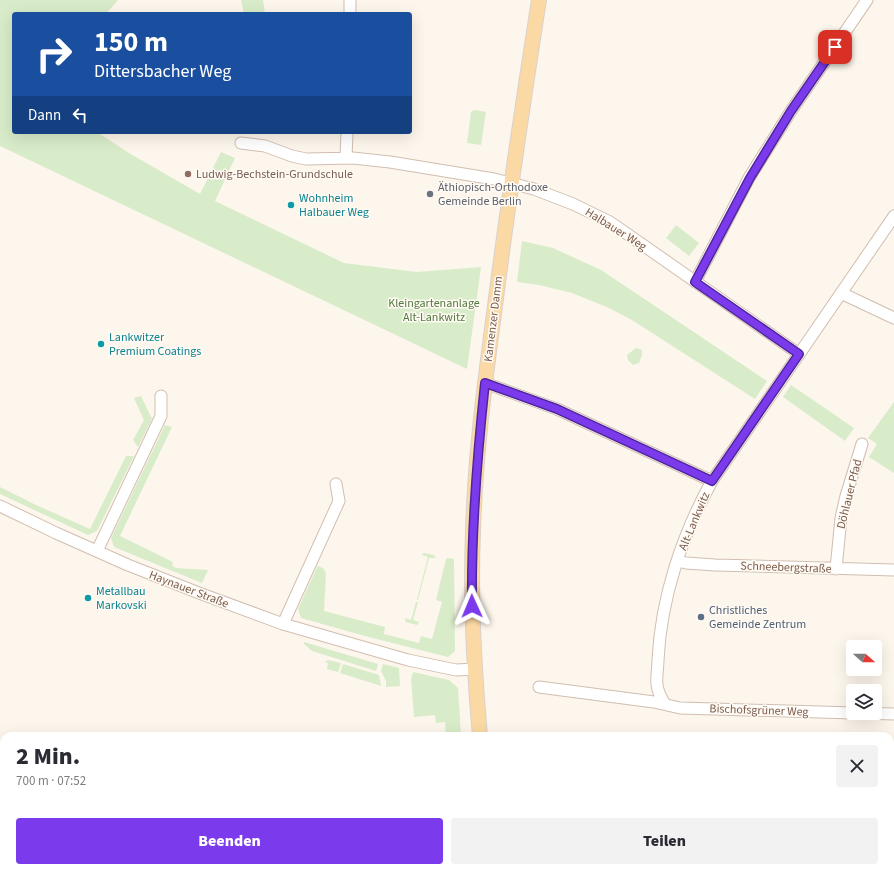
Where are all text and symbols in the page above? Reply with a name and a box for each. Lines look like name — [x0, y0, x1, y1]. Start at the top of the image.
text: 150 m — [94, 22, 168, 62]
icon: right — [28, 28, 80, 80]
pin — [818, 30, 852, 64]
icon: arrive — [824, 36, 846, 58]
text: Dittersbacher Weg — [94, 59, 231, 84]
icon: left — [69, 104, 91, 126]
text: Dann — [28, 105, 61, 126]
place label: Ludwig-Bechstein-Grundschule — [196, 166, 353, 183]
marker: Ludwig-Bechstein-Grundschule — [183, 169, 193, 179]
place label: Äthiopisch-Orthodoxe Gemeinde Berlin — [438, 179, 548, 210]
marker: Äthiopisch-Orthodoxe Gemeinde Berlin — [425, 189, 435, 199]
place label: Wohnheim Halbauer Weg — [299, 190, 369, 221]
marker: Wohnheim Halbauer Weg — [286, 200, 296, 210]
street label: Halbauer Weg — [582, 204, 650, 255]
street label: Kamenzer Damm — [480, 275, 507, 363]
park label: Kleingartenanlage Alt-Lankwitz — [388, 295, 480, 326]
place label: Lankwitzer Premium Coatings — [109, 329, 201, 360]
marker: Lankwitzer Premium Coatings — [96, 339, 106, 349]
street label: Döhlauer Pfad — [833, 457, 866, 531]
street label: Alt-Lankwitz — [674, 489, 714, 553]
street label: Schneebergstraße — [740, 557, 832, 578]
street label: Haynauer Straße — [147, 566, 231, 612]
place label: Metallbau Markovski — [96, 583, 147, 614]
position arrow — [451, 585, 493, 627]
marker: Metallbau Markovski — [83, 593, 93, 603]
place label: Christliches Gemeinde Zentrum — [709, 602, 806, 633]
marker: Christliches Gemeinde Zentrum — [696, 612, 706, 622]
north arrow — [846, 640, 882, 676]
map controls — [846, 640, 882, 720]
button: layers — [846, 684, 882, 720]
street label: Bischofsgrüner Weg — [709, 700, 809, 721]
text: 2 Min. — [16, 739, 80, 774]
button: close — [836, 745, 878, 787]
text: 700 m · 07:52 — [16, 772, 86, 790]
button: Beenden — [16, 818, 443, 864]
button: Teilen — [451, 818, 878, 864]

